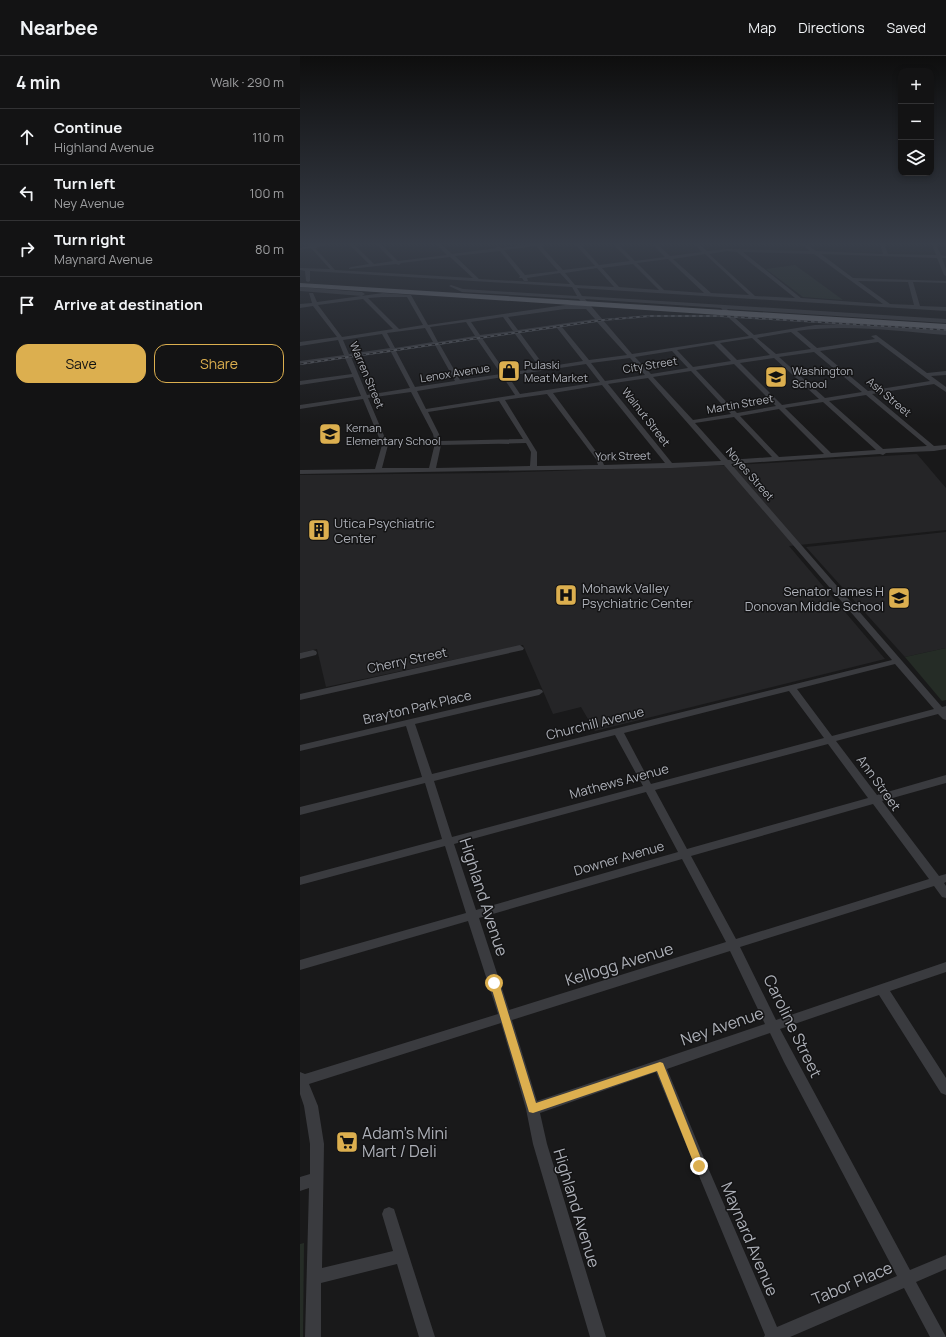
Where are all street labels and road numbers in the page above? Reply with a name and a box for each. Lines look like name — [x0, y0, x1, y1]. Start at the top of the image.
street label: Warren Street — [347, 339, 388, 410]
street label: City Street — [622, 353, 678, 376]
street label: Lenox Avenue — [419, 360, 491, 385]
street label: Ash Street — [864, 374, 915, 420]
street label: Walnut Street — [619, 384, 674, 449]
street label: Martin Street — [705, 390, 774, 417]
street label: Noyes Street — [723, 444, 778, 504]
street label: York Street — [595, 448, 651, 463]
street label: Cherry Street — [365, 643, 449, 677]
street label: Brayton Park Place — [361, 686, 473, 728]
street label: Churchill Avenue — [544, 702, 646, 744]
street label: Ann Street — [853, 752, 905, 814]
street label: Mathews Avenue — [567, 759, 671, 803]
street label: Highland Avenue — [455, 835, 513, 959]
street label: Downer Avenue — [572, 836, 667, 879]
street label: Kellogg Avenue — [562, 937, 676, 991]
street label: Caroline Street — [759, 971, 827, 1081]
street label: Ney Avenue — [677, 1002, 767, 1050]
street label: Highland Avenue — [548, 1146, 606, 1270]
street label: Maynard Avenue — [716, 1179, 784, 1299]
street label: Tabor Place — [808, 1256, 896, 1310]

